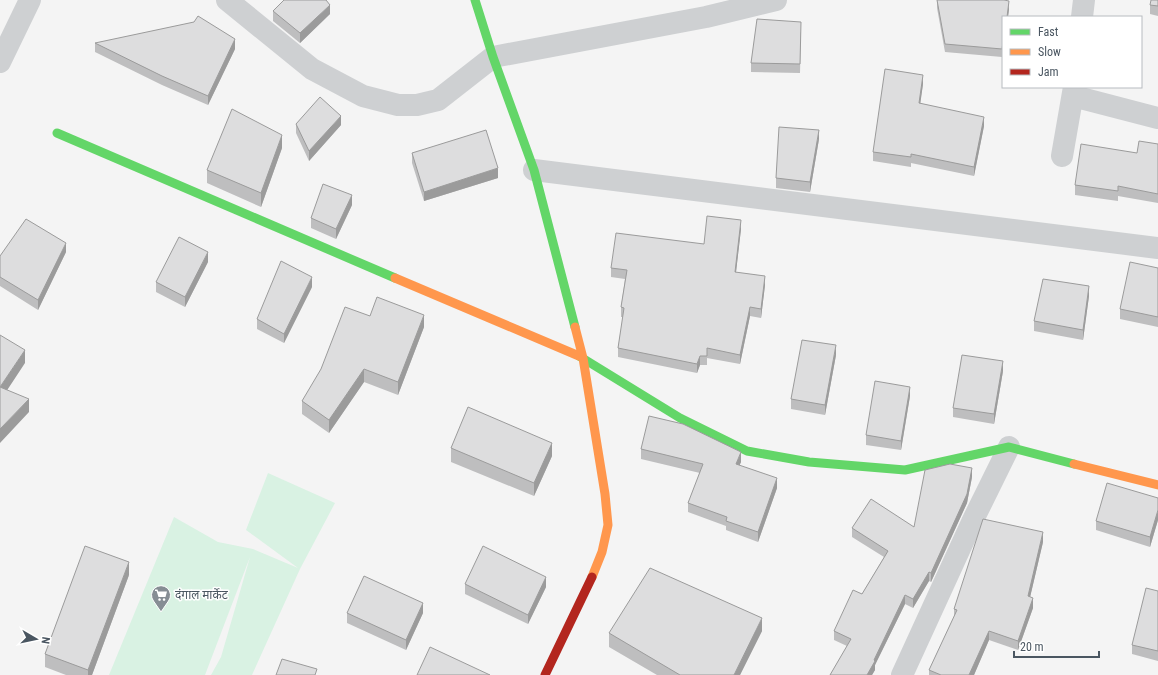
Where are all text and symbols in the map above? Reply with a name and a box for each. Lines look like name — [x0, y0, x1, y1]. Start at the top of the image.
legend — [1002, 16, 1142, 88]
text: Fast — [1038, 25, 1059, 39]
text: Slow — [1038, 45, 1061, 59]
text: Jam — [1038, 65, 1059, 79]
supermarket icon: दंगाल मार्केट — [150, 584, 172, 612]
place label: दंगाल मार्केट — [175, 588, 229, 602]
north arrow — [16, 619, 56, 659]
scale bar — [1014, 633, 1099, 659]
text: N — [38, 636, 52, 645]
text: 20 m — [1020, 640, 1044, 654]

